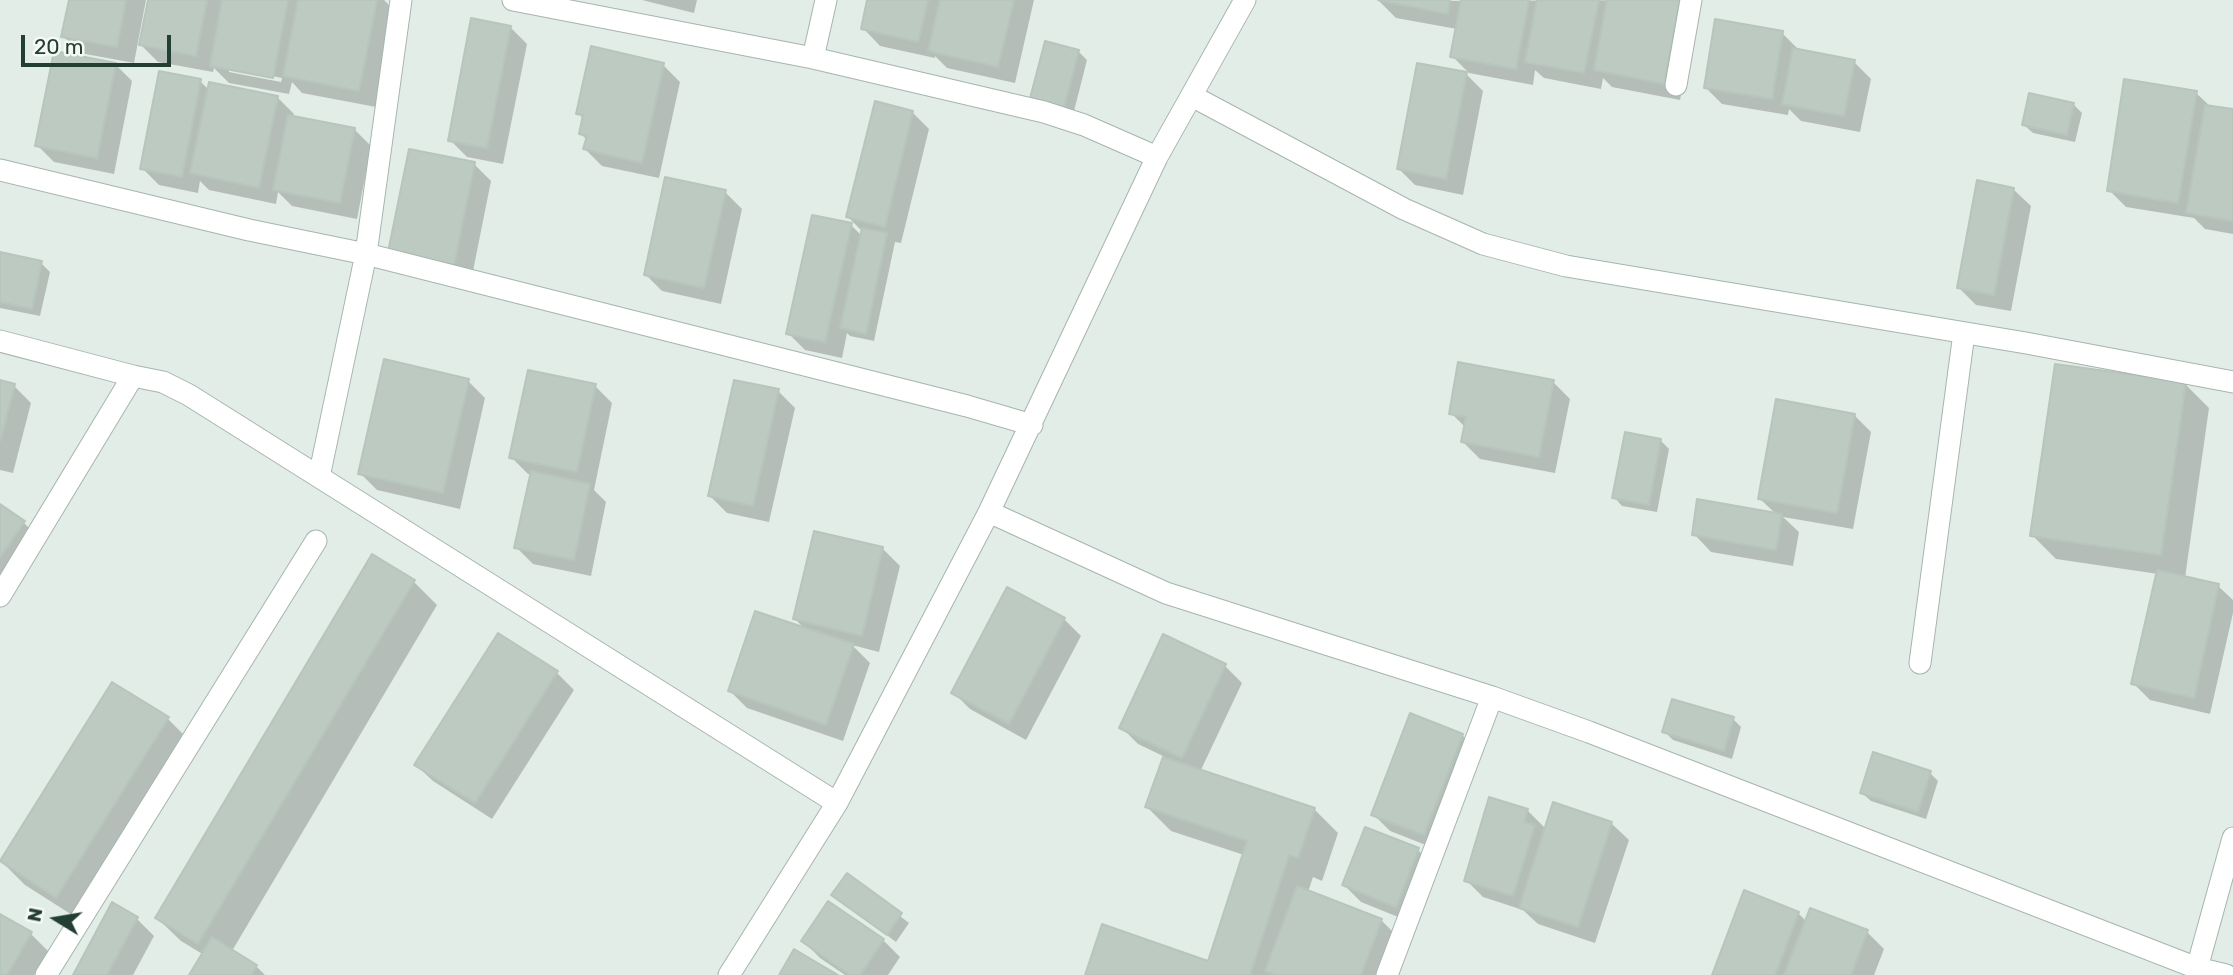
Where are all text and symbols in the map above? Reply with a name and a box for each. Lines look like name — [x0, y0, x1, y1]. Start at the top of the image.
scale bar — [24, 21, 175, 65]
text: 20 m — [34, 34, 83, 59]
north arrow — [21, 884, 91, 954]
text: N — [22, 906, 47, 924]

